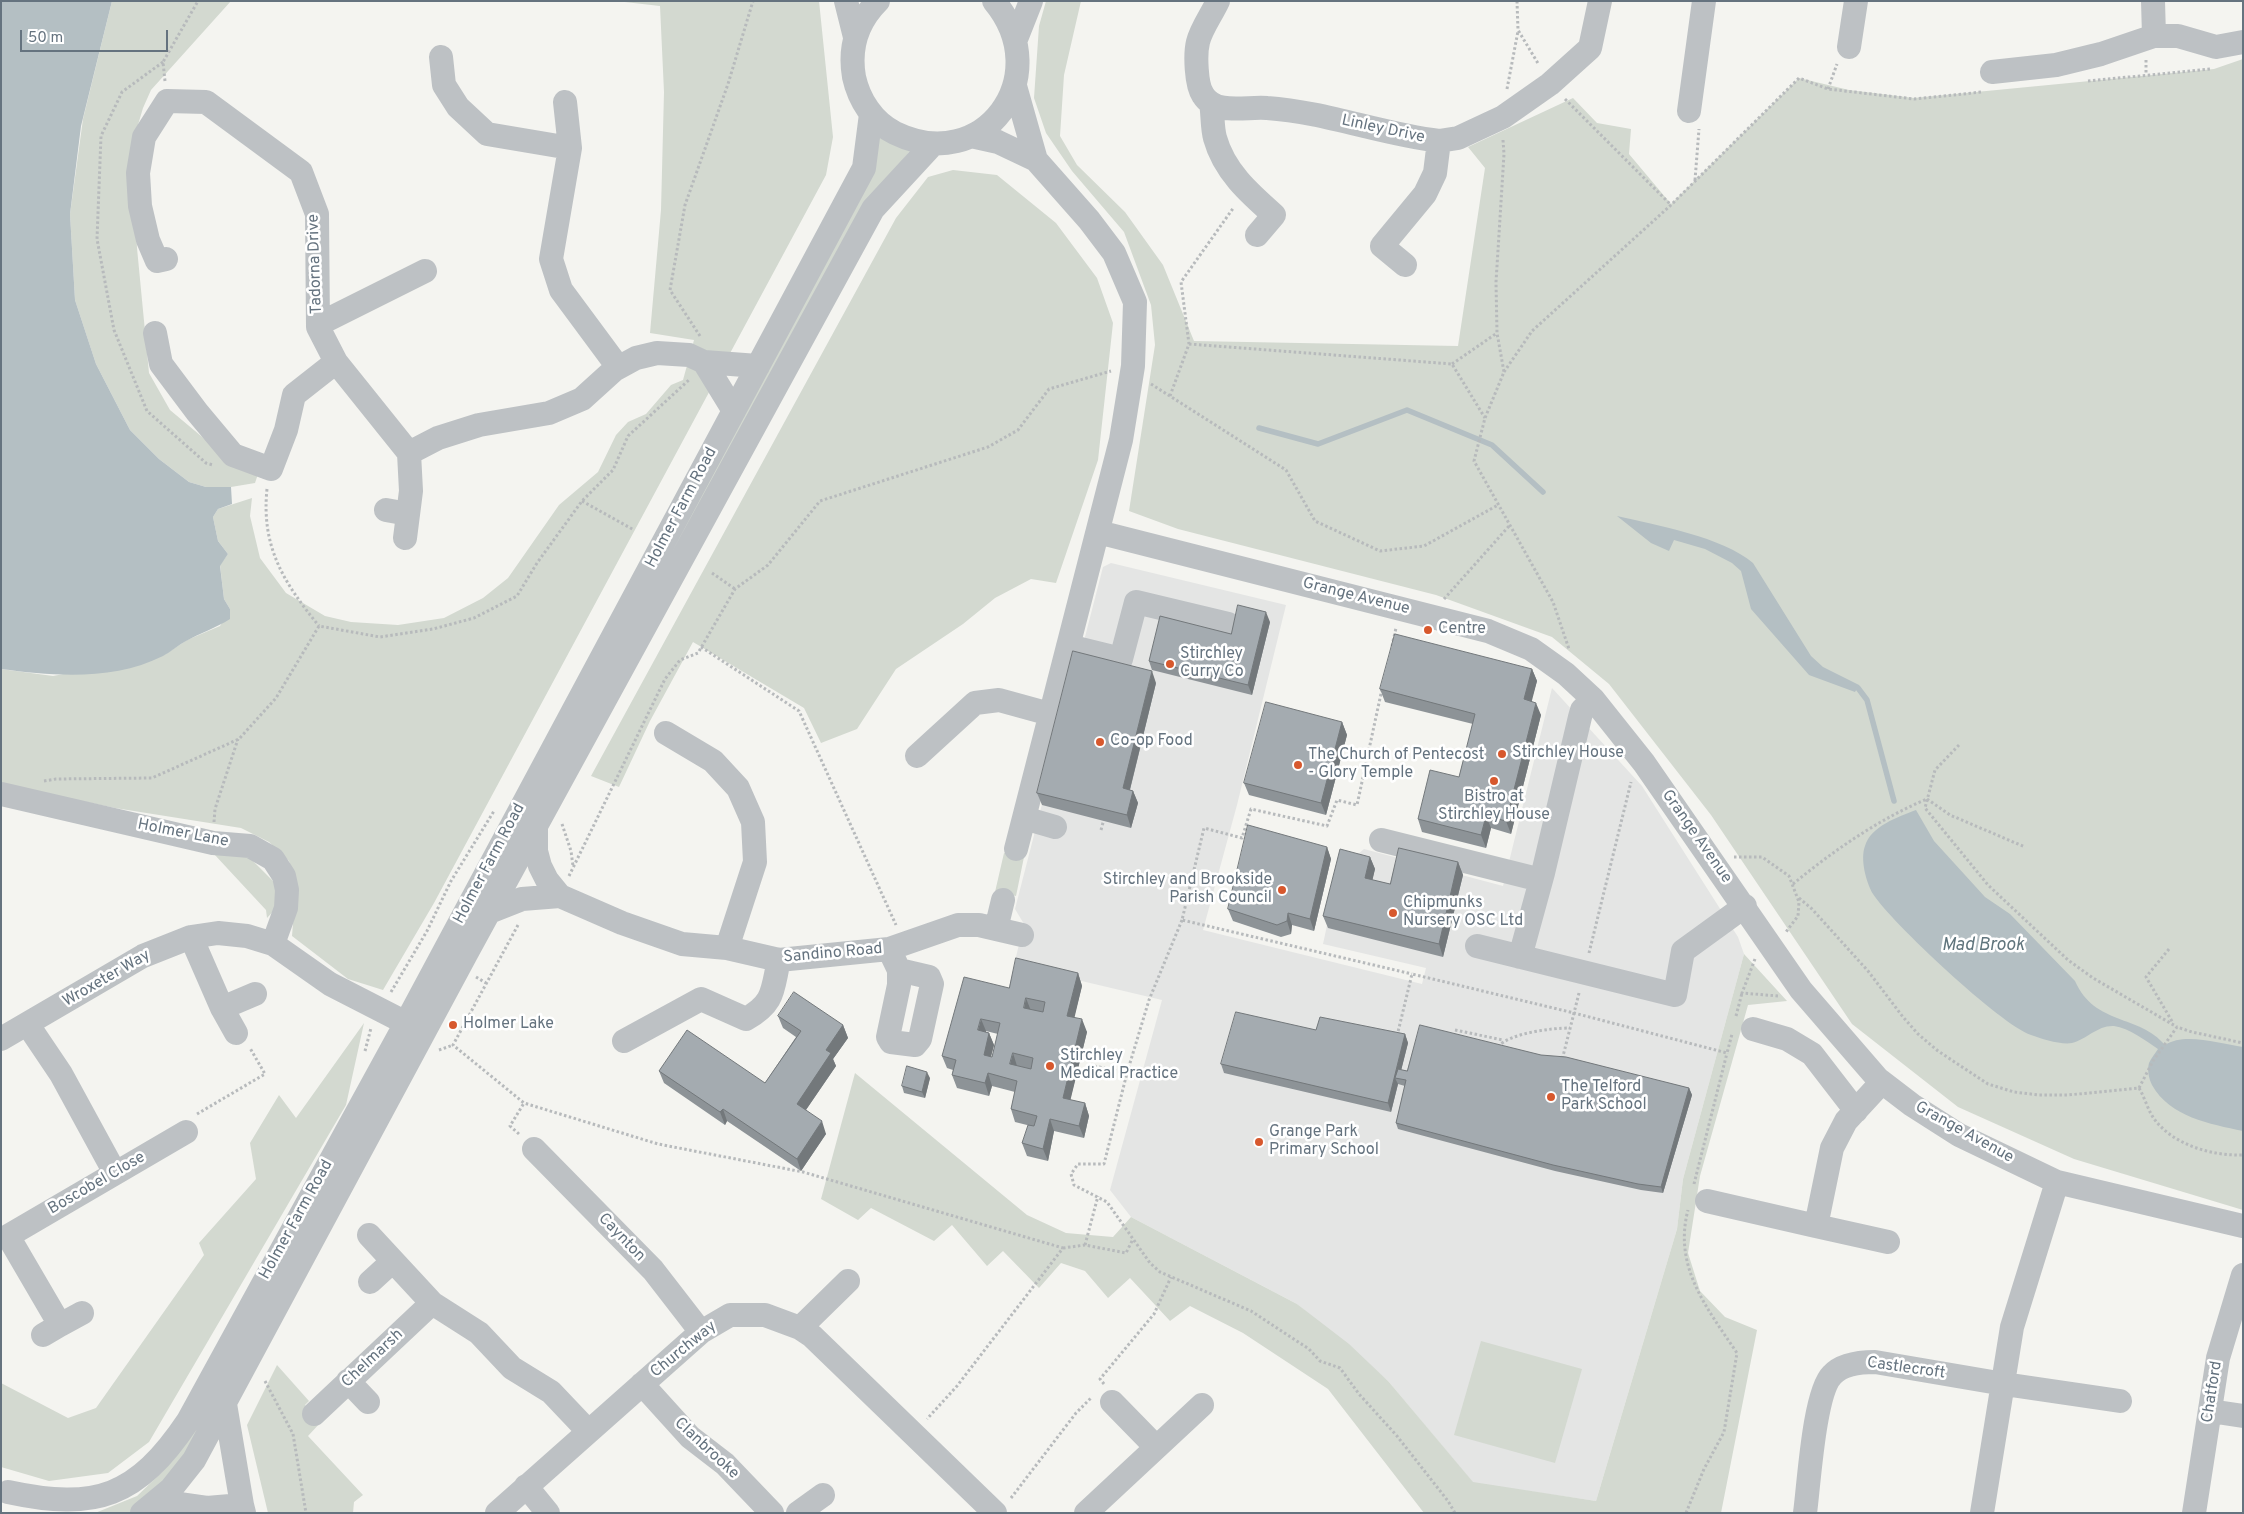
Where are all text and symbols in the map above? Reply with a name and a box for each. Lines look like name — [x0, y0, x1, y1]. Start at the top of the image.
scale bar — [22, 20, 170, 52]
text: 50 m — [28, 29, 63, 48]
street label: Linley Drive — [1340, 112, 1426, 148]
street label: Tadorna Drive — [305, 214, 327, 314]
street label: Holmer Farm Road — [642, 444, 722, 572]
street label: Grange Avenue — [1301, 574, 1411, 620]
place label: Centre — [1438, 620, 1486, 640]
marker: Centre — [1422, 624, 1434, 636]
place label: Stirchley Curry Co — [1180, 645, 1244, 683]
marker: Stirchley Curry Co — [1164, 658, 1176, 670]
place label: Co-op Food — [1110, 732, 1193, 752]
marker: Co-op Food — [1094, 736, 1106, 748]
place label: Stirchley House — [1512, 744, 1624, 764]
place label: The Church of Pentecost - Glory Temple — [1308, 746, 1485, 784]
marker: Stirchley House — [1496, 748, 1508, 760]
marker: The Church of Pentecost - Glory Temple — [1292, 759, 1304, 771]
marker: Bistro at Stirchley House — [1488, 775, 1500, 787]
street label: Grange Avenue — [1657, 787, 1735, 887]
place label: Bistro at Stirchley House — [1438, 788, 1550, 826]
street label: Holmer Farm Road — [450, 800, 530, 928]
street label: Holmer Lane — [136, 816, 230, 852]
place label: Stirchley and Brookside Parish Council — [1103, 871, 1272, 909]
marker: Stirchley and Brookside Parish Council — [1276, 884, 1288, 896]
place label: Chipmunks Nursery OSC Ltd — [1403, 894, 1523, 932]
marker: Chipmunks Nursery OSC Ltd — [1387, 907, 1399, 919]
water label: Mad Brook — [1942, 935, 2024, 957]
street label: Sandino Road — [783, 940, 883, 968]
street label: Wroxeter Way — [60, 946, 154, 1012]
place label: Holmer Lake — [463, 1015, 554, 1035]
marker: Holmer Lake — [447, 1019, 459, 1031]
place label: Stirchley Medical Practice — [1060, 1047, 1178, 1085]
marker: Stirchley Medical Practice — [1044, 1060, 1056, 1072]
place label: The Telford Park School — [1561, 1078, 1647, 1116]
marker: The Telford Park School — [1545, 1091, 1557, 1103]
street label: Grange Avenue — [1911, 1098, 2017, 1168]
place label: Grange Park Primary School — [1269, 1123, 1379, 1161]
marker: Grange Park Primary School — [1253, 1136, 1265, 1148]
street label: Boscobel Close — [45, 1148, 149, 1220]
street label: Holmer Farm Road — [256, 1157, 338, 1283]
street label: Caynton — [593, 1210, 649, 1266]
street label: Churchway — [647, 1318, 721, 1382]
street label: Chelmarsh — [338, 1326, 408, 1392]
street label: Castlecroft — [1866, 1354, 1946, 1384]
street label: Chatford — [2199, 1360, 2227, 1424]
street label: Clanbrooke — [670, 1414, 742, 1484]

